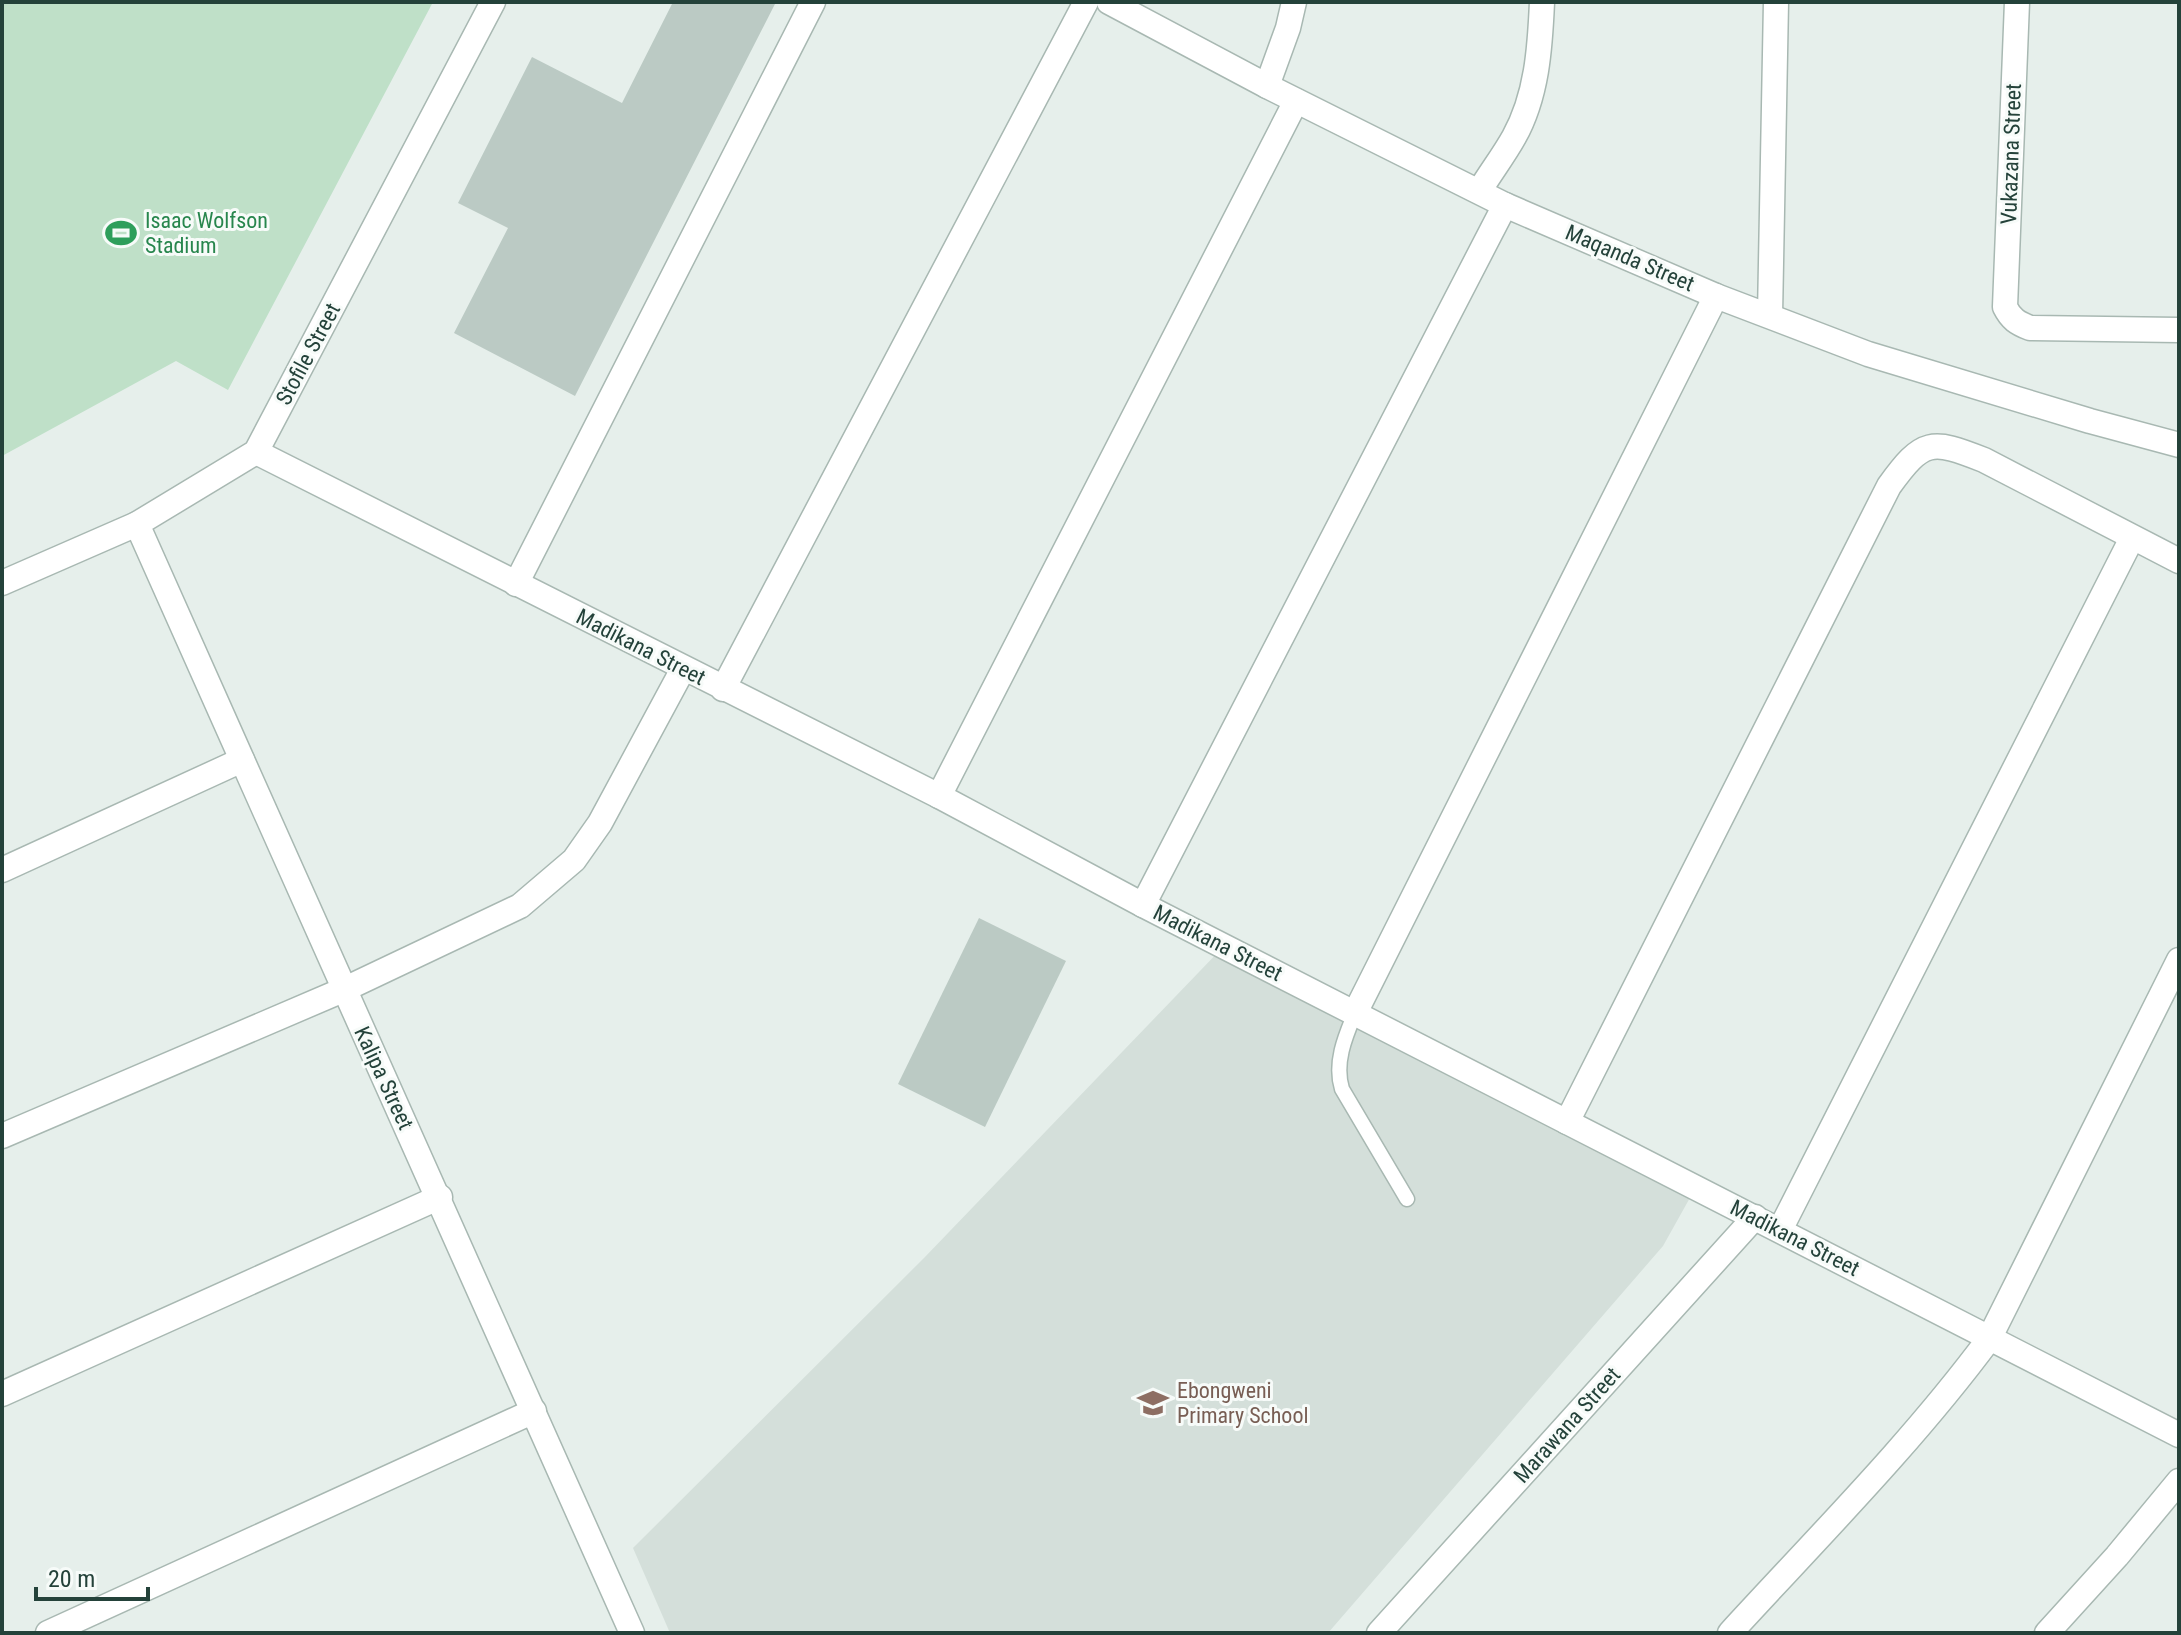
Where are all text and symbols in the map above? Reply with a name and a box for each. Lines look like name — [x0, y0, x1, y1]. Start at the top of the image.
street label: Vukazana Street — [1996, 83, 2026, 225]
place label: Isaac Wolfson Stadium — [145, 208, 268, 258]
sports icon: Isaac Wolfson Stadium — [104, 216, 138, 250]
street label: Maqanda Street — [1562, 220, 1698, 296]
street label: Stofile Street — [271, 299, 345, 409]
street label: Madikana Street — [572, 604, 710, 690]
street label: Madikana Street — [1149, 900, 1287, 986]
street label: Kalipa Street — [349, 1023, 419, 1133]
street label: Madikana Street — [1726, 1195, 1864, 1281]
street label: Marawana Street — [1509, 1362, 1625, 1488]
place label: Ebongweni Primary School — [1177, 1378, 1308, 1428]
school or university icon: Ebongweni Primary School — [1136, 1386, 1170, 1420]
scale bar — [36, 1551, 148, 1601]
text: 20 m — [48, 1565, 95, 1593]

